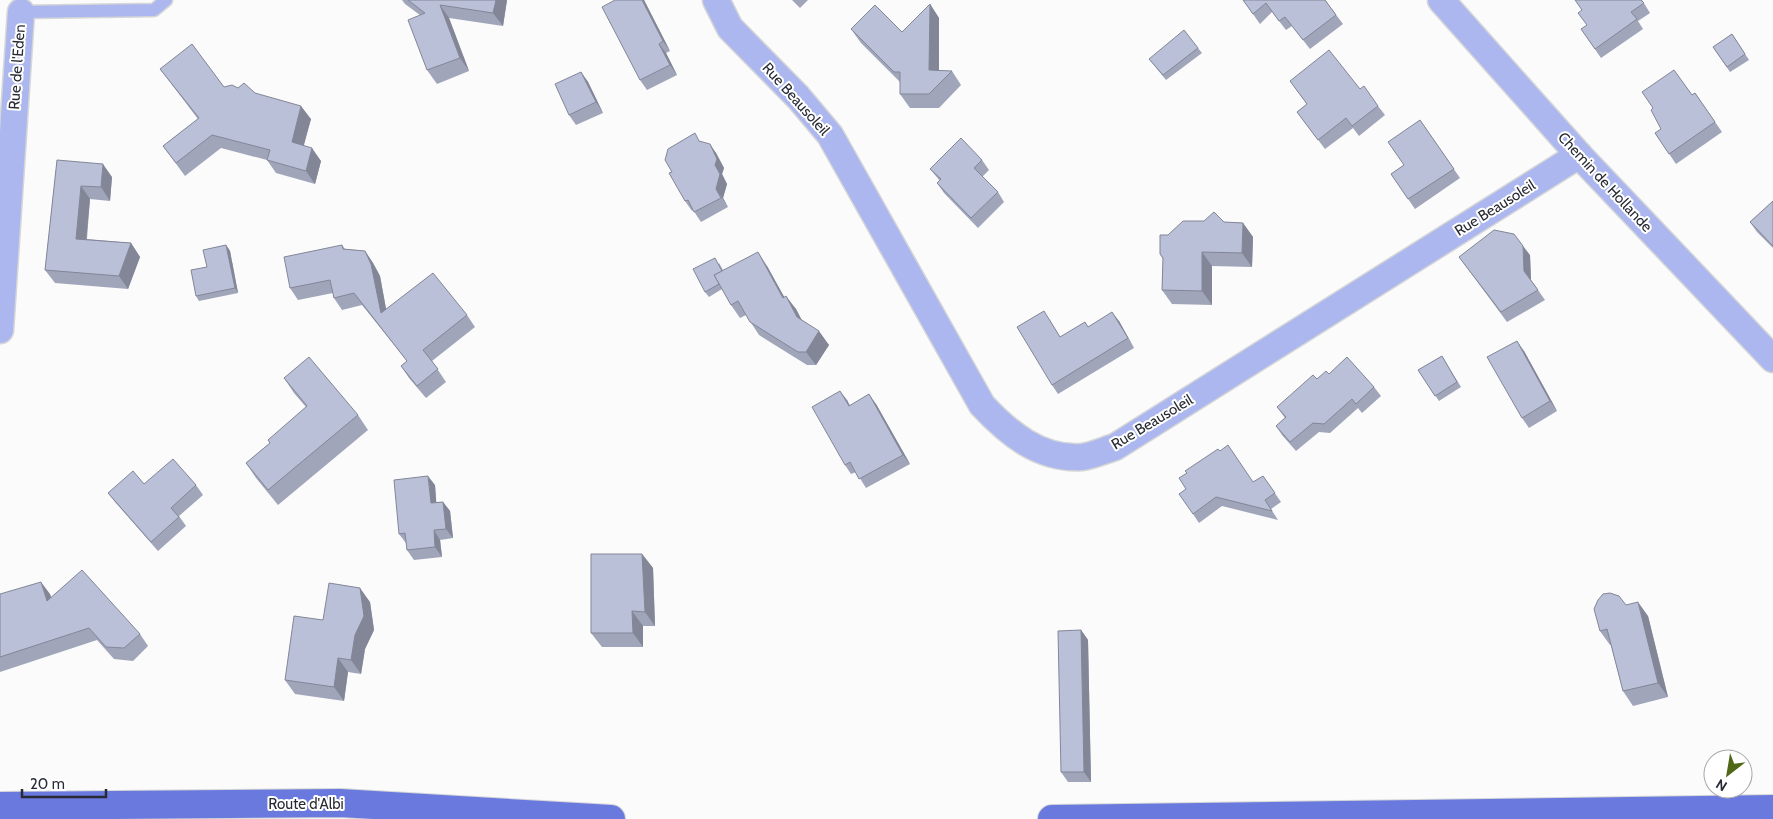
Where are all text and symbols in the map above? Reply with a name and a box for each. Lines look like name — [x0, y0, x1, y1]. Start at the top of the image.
street label: Rue de l'Eden — [5, 24, 29, 110]
street label: Rue Beausoleil — [759, 59, 834, 139]
street label: Chemin de Hollande — [1554, 128, 1656, 236]
street label: Rue Beausoleil — [1451, 176, 1539, 240]
street label: Rue Beausoleil — [1108, 390, 1196, 453]
north arrow — [1703, 749, 1753, 799]
scale bar — [22, 766, 106, 798]
text: 20 m — [30, 775, 65, 793]
text: N — [1712, 775, 1730, 795]
street label: Route d'Albi — [268, 795, 344, 813]

